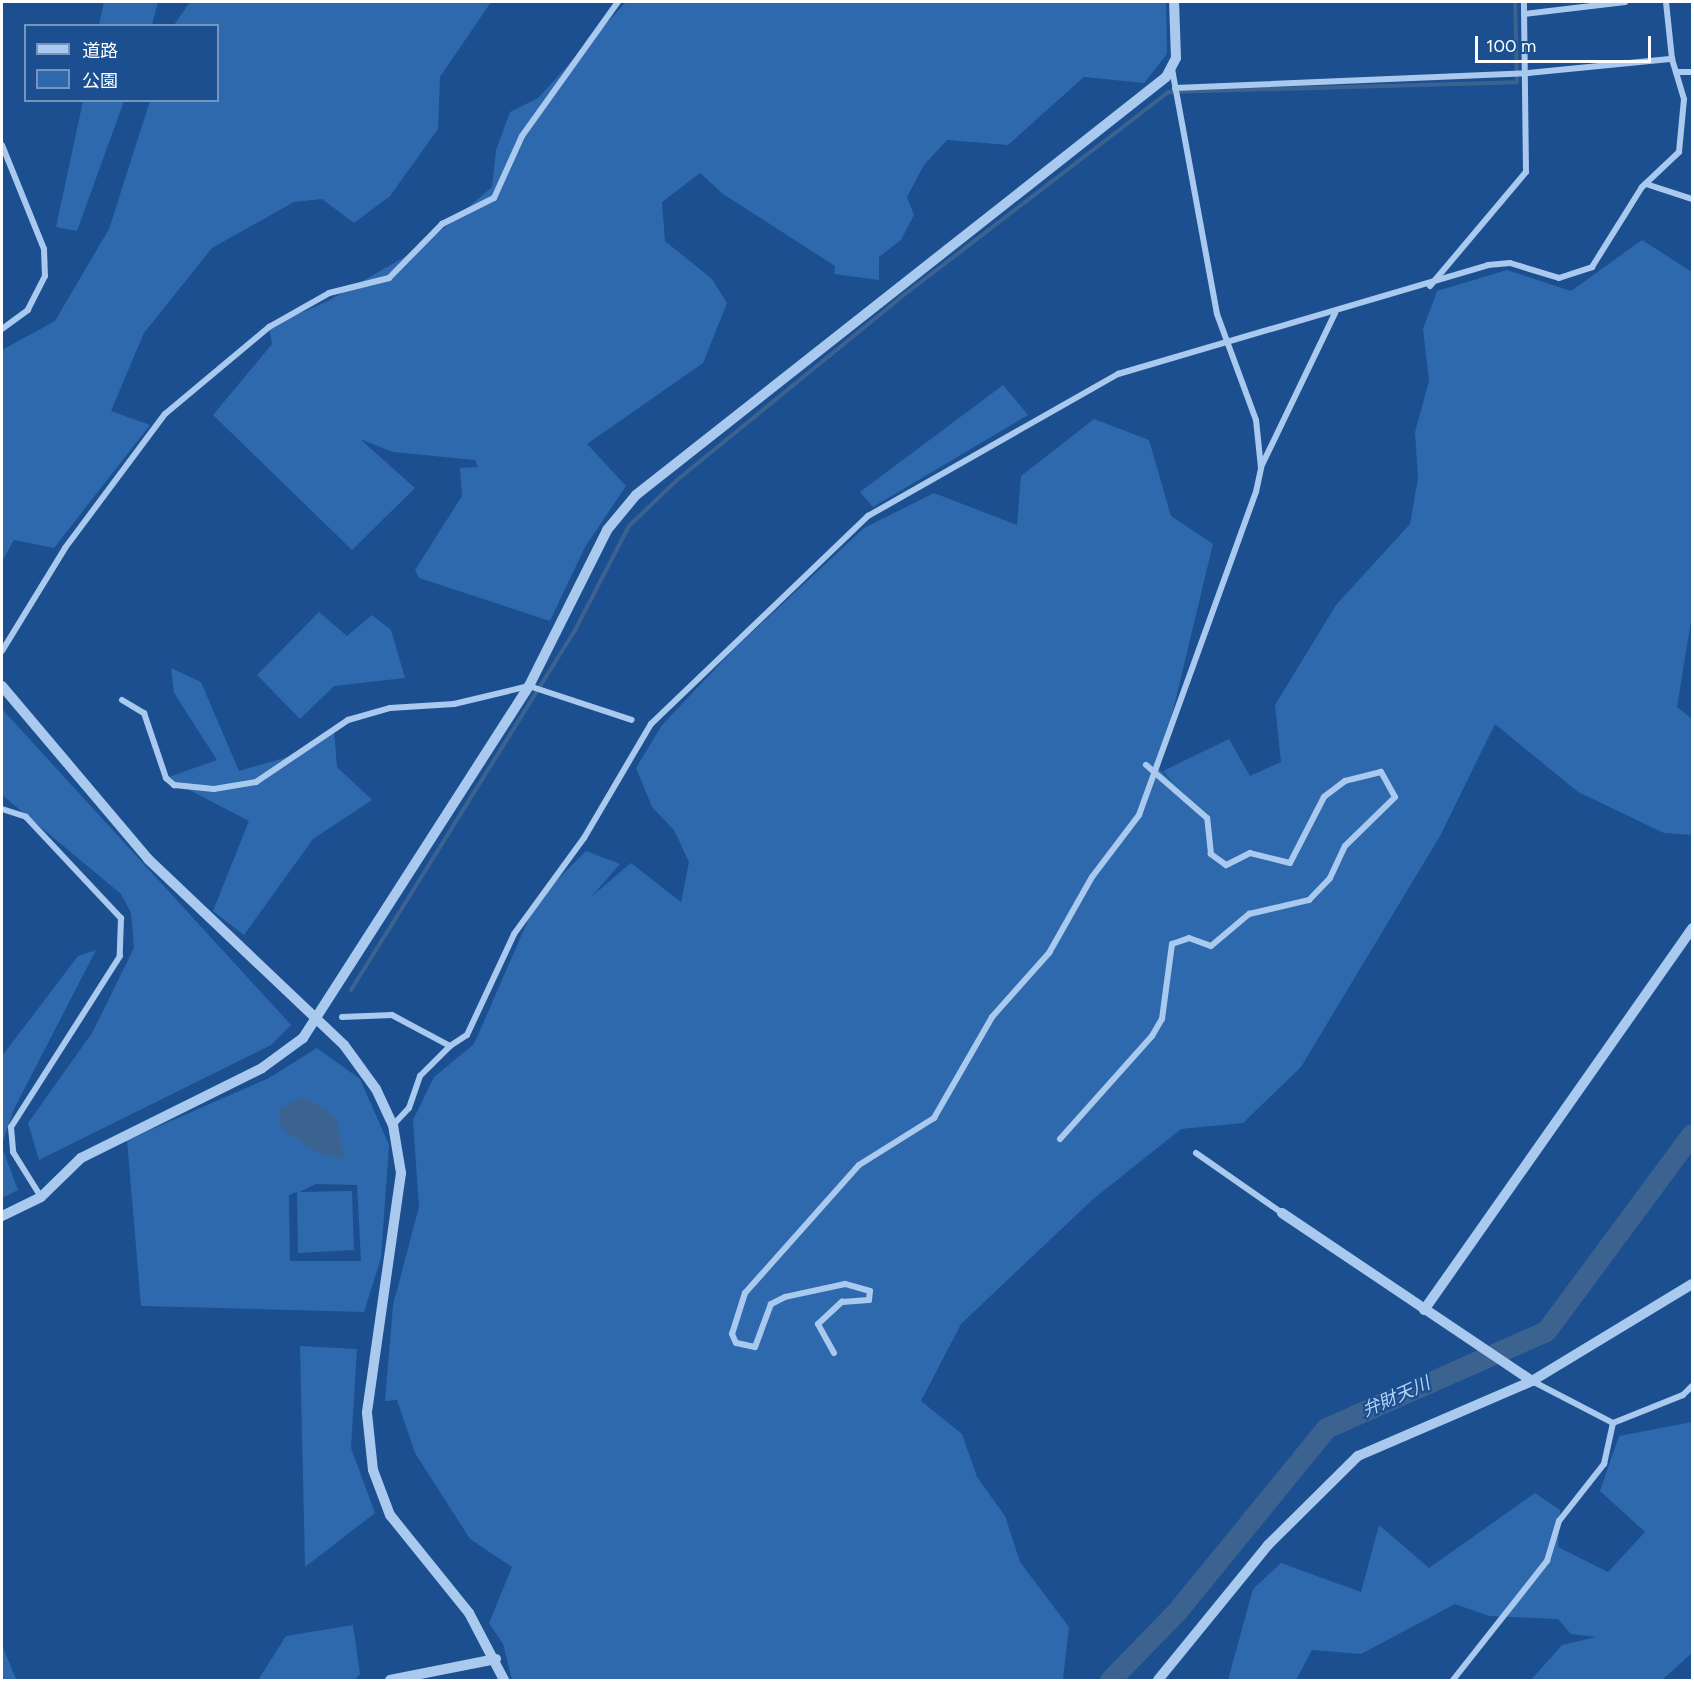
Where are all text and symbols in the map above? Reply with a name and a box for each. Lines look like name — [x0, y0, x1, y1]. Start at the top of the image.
legend — [24, 24, 219, 102]
scale bar — [1478, 24, 1654, 62]
text: 100 m — [1486, 35, 1536, 57]
text: 道路 — [82, 40, 118, 62]
text: 公園 — [82, 70, 118, 92]
water label: 弁財天川 — [1359, 1372, 1433, 1422]

